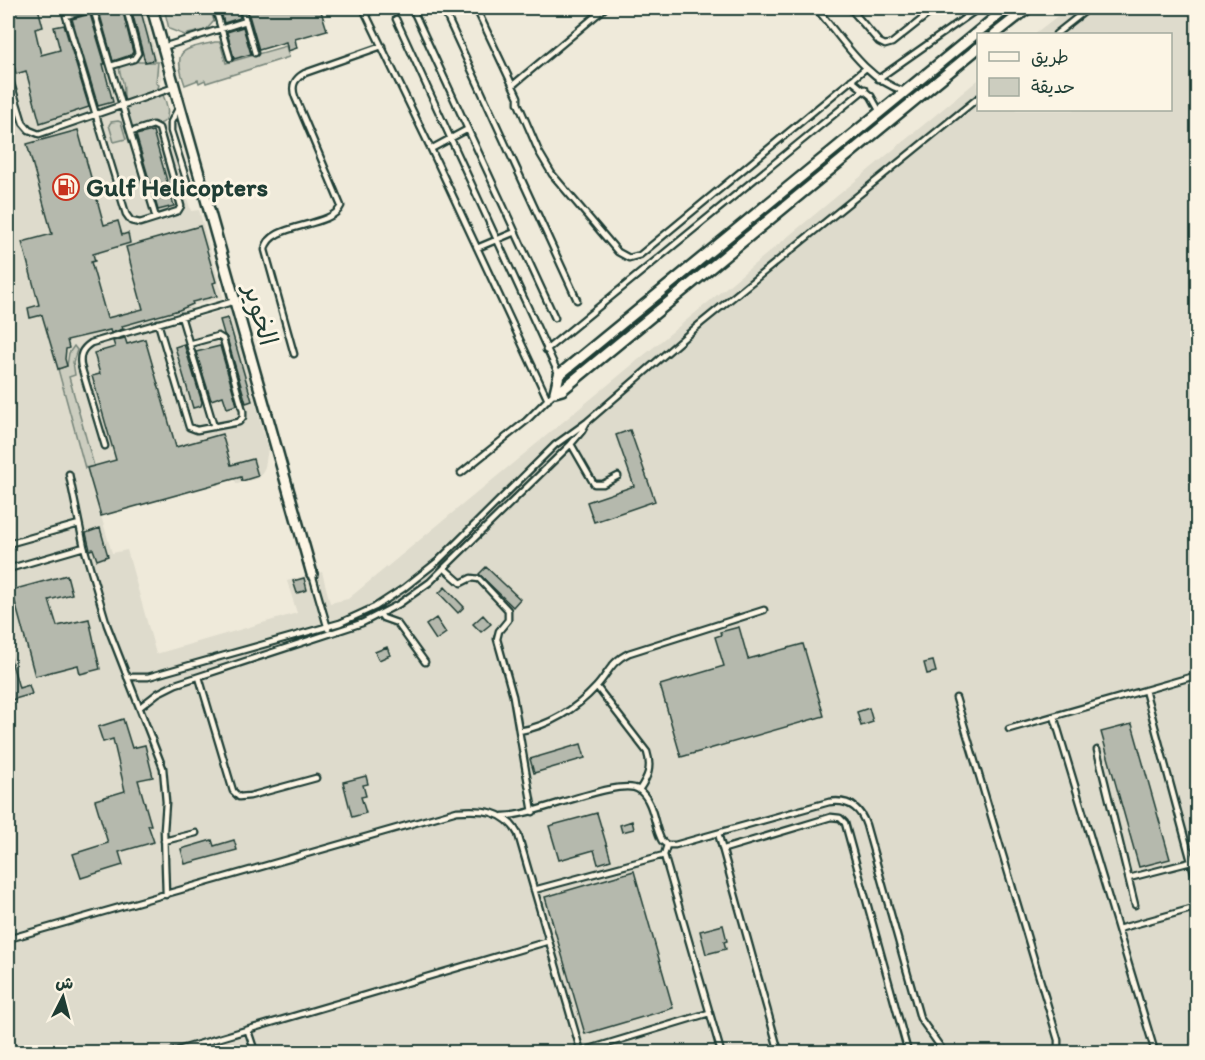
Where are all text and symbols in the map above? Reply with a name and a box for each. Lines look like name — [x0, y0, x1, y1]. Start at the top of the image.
legend — [977, 33, 1172, 111]
text: طريق — [1031, 46, 1069, 68]
text: حديقة — [1031, 76, 1075, 98]
place label: Gulf Helicopters — [86, 171, 268, 203]
fuel station icon: Gulf Helicopters — [51, 172, 81, 202]
street label: الخوير — [236, 279, 285, 349]
north arrow — [33, 967, 93, 1027]
text: ش — [55, 972, 74, 993]

